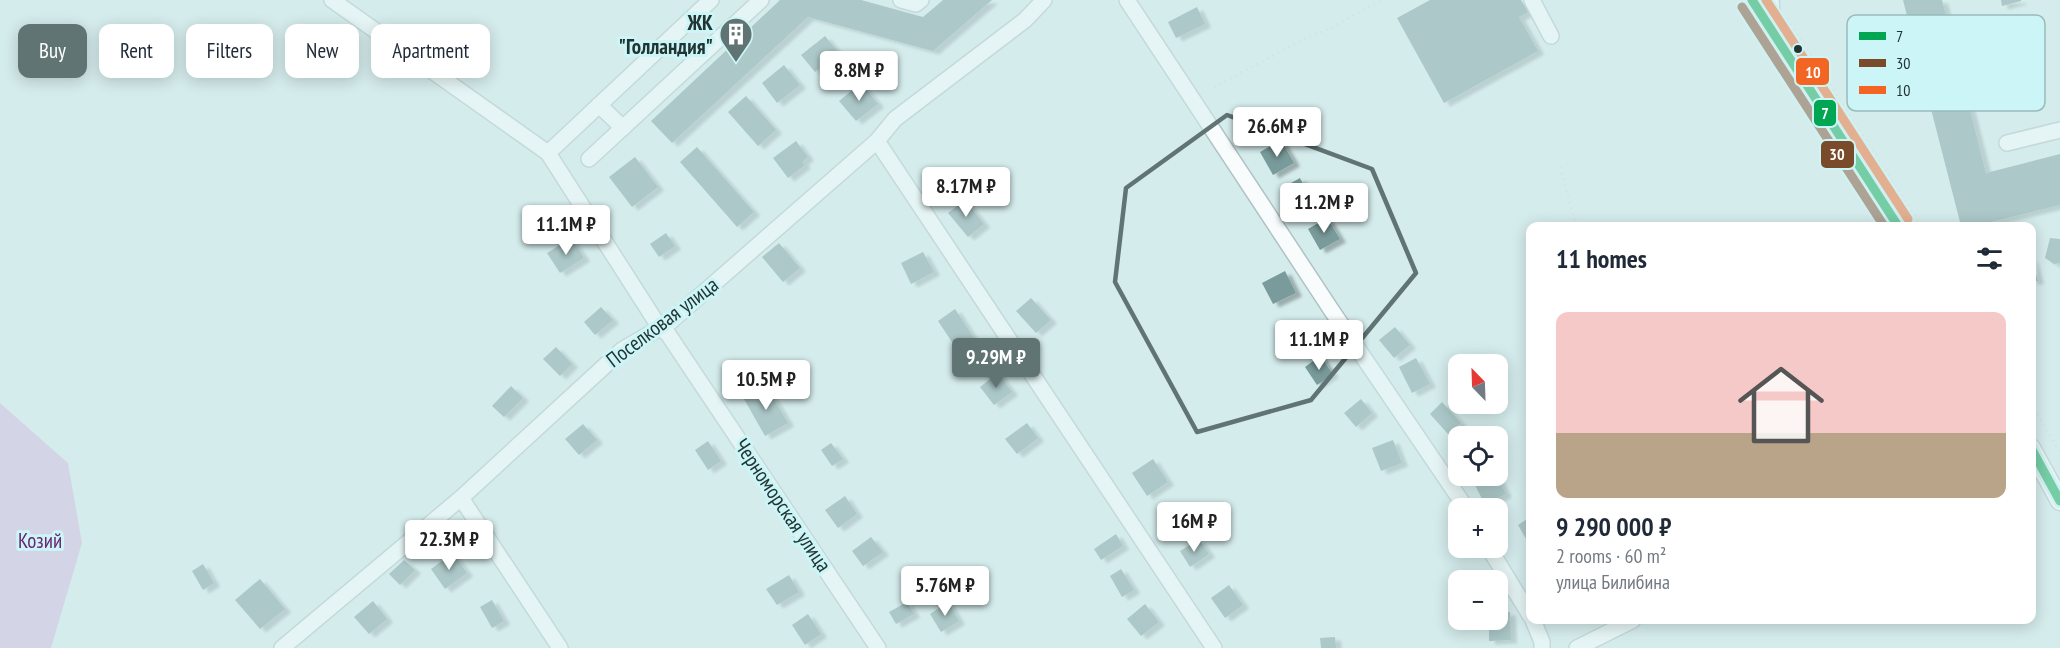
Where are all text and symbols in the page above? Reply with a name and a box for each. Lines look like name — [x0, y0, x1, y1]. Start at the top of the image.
place label: ЖК "Голландия" — [619, 9, 713, 60]
legend — [1847, 15, 2045, 111]
building icon: ЖК "Голландия" — [718, 16, 754, 63]
chip: Buy — [18, 24, 87, 78]
chip: Rent — [99, 24, 174, 78]
chip: Filters — [186, 24, 273, 78]
chip: New — [285, 24, 359, 78]
chip: Apartment — [371, 24, 490, 78]
text: 7 — [1896, 26, 1903, 46]
unlabelled marker — [1792, 43, 1804, 55]
pin: 8.8M ₽ — [810, 51, 908, 102]
text: 30 — [1896, 53, 1910, 73]
text: 8.8M ₽ — [834, 57, 884, 83]
line badge: 10 — [1795, 57, 1830, 86]
text: 10 — [1805, 62, 1821, 82]
text: 10 — [1896, 80, 1910, 100]
line badge: 7 — [1813, 99, 1837, 127]
text: 7 — [1821, 103, 1829, 123]
pin: 26.6M ₽ — [1222, 107, 1332, 158]
text: 26.6M ₽ — [1247, 113, 1307, 139]
line badge: 30 — [1820, 140, 1855, 169]
text: 30 — [1829, 144, 1845, 164]
pin: 8.17M ₽ — [911, 167, 1021, 218]
text: 8.17M ₽ — [936, 173, 996, 199]
pin: 11.2M ₽ — [1269, 183, 1379, 234]
text: 11.2M ₽ — [1294, 189, 1354, 215]
pin: 11.1M ₽ — [511, 205, 621, 256]
text: 11.1M ₽ — [536, 211, 596, 237]
text: 11 homes — [1556, 242, 1647, 275]
icon: filters — [1973, 242, 2006, 275]
street label: Поселковая улица — [601, 271, 723, 373]
pin: 11.1M ₽ — [1264, 320, 1374, 371]
text: 11.1M ₽ — [1289, 326, 1349, 352]
pin: 9.29M ₽ — [941, 338, 1051, 389]
text: 9.29M ₽ — [966, 344, 1026, 370]
icon: home — [1727, 351, 1835, 459]
north arrow — [1448, 354, 1508, 414]
map controls — [1448, 354, 1508, 630]
pin: 10.5M ₽ — [711, 360, 821, 411]
text: 10.5M ₽ — [736, 366, 796, 392]
button: locate — [1448, 426, 1508, 486]
street label: Черноморская улица — [728, 433, 838, 577]
button: + — [1448, 498, 1508, 558]
pin: 16M ₽ — [1152, 502, 1236, 553]
text: 16M ₽ — [1171, 508, 1217, 534]
text: 9 290 000 ₽ — [1556, 510, 1671, 543]
pin: 22.3M ₽ — [394, 520, 504, 571]
text: 22.3M ₽ — [419, 526, 479, 552]
park label: Козий — [18, 527, 62, 554]
text: 2 rooms · 60 m² — [1556, 543, 1666, 569]
pin: 5.76M ₽ — [890, 566, 1000, 617]
text: улица Билибина — [1556, 569, 1670, 595]
button: − — [1448, 570, 1508, 630]
text: 5.76M ₽ — [915, 572, 975, 598]

